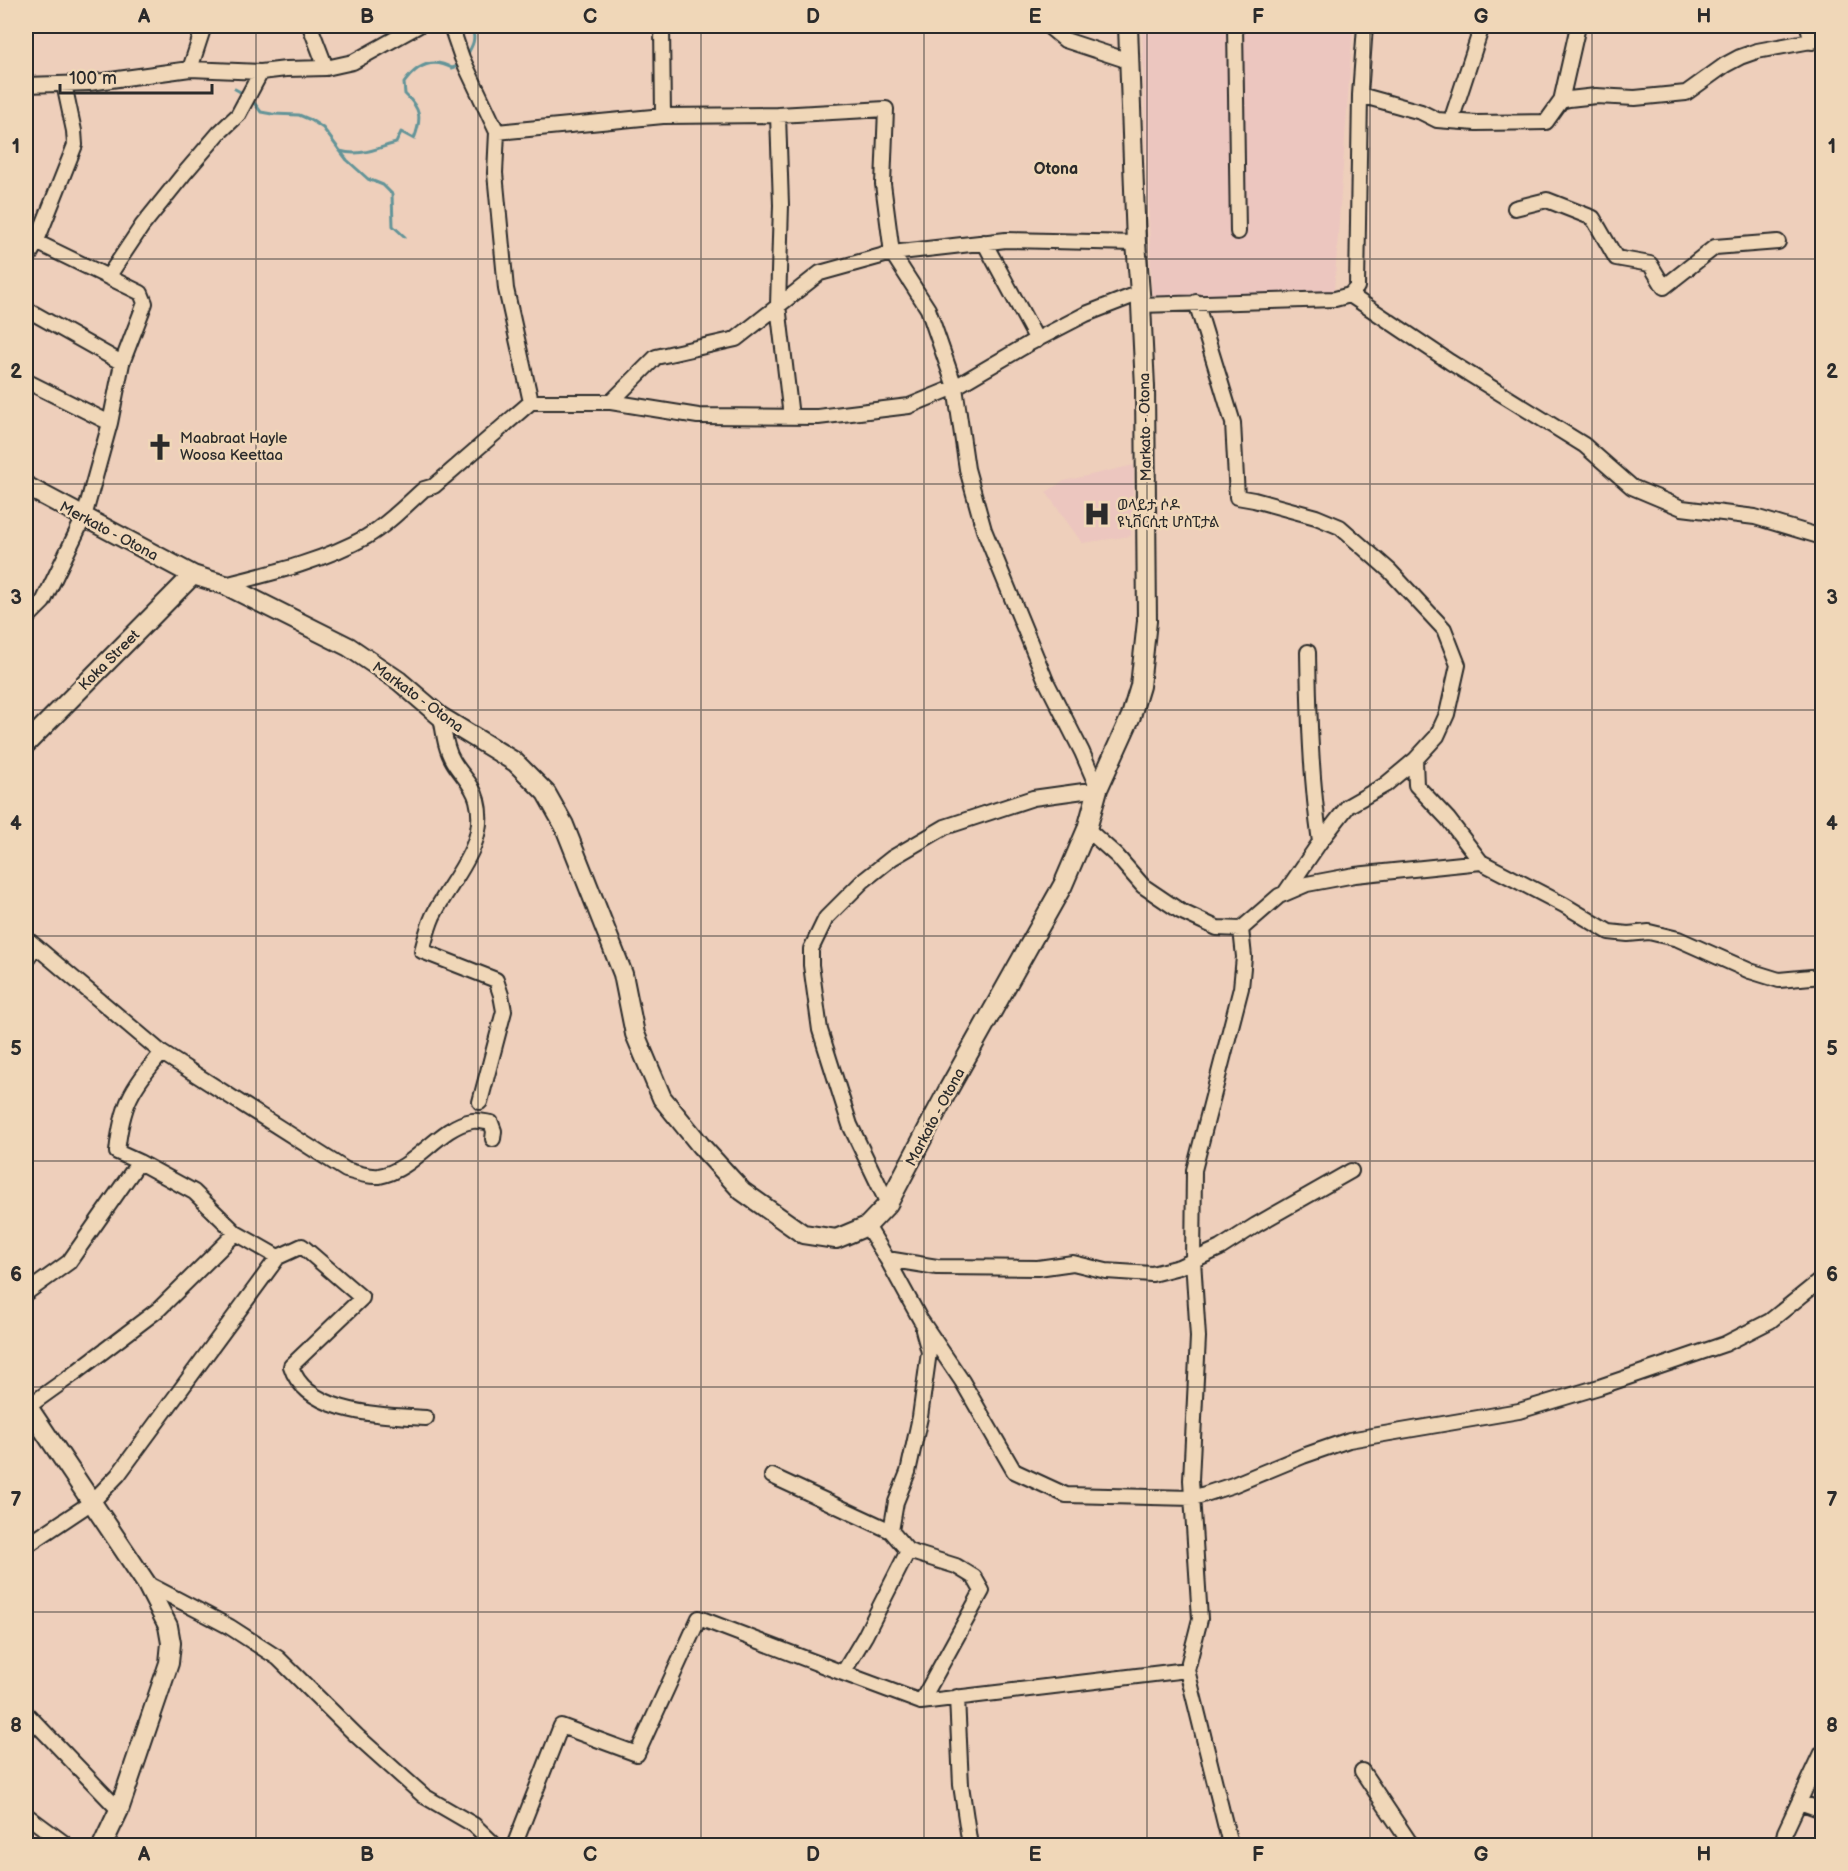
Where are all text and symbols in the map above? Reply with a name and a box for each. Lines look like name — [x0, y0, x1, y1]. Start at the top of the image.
text: A — [137, 5, 151, 29]
text: B — [360, 5, 374, 29]
text: C — [583, 5, 597, 29]
text: D — [806, 5, 820, 29]
text: E — [1029, 5, 1042, 29]
text: F — [1252, 5, 1264, 29]
text: G — [1474, 5, 1489, 29]
text: H — [1697, 5, 1711, 29]
scale bar — [60, 57, 212, 95]
text: 100 m — [69, 68, 117, 89]
text: 1 — [12, 135, 20, 159]
text: 1 — [1828, 135, 1836, 159]
district label: Otona — [1034, 160, 1078, 179]
text: 2 — [10, 360, 22, 384]
text: 2 — [1826, 360, 1838, 384]
street label: Markato - Otona — [1135, 373, 1156, 481]
place label: Maabraat Hayle Woosa Keettaa — [180, 429, 288, 465]
church icon: Maabraat Hayle Woosa Keettaa — [145, 432, 175, 462]
place label: ወላይታ ሶዶ ዩኒቨርሲቲ ሆስፒታል — [1117, 496, 1219, 532]
street label: Merkato - Otona — [56, 497, 161, 565]
hospital icon: ወላይታ ሶዶ ዩኒቨርሲቲ ሆስፒታል — [1082, 499, 1112, 529]
text: 3 — [10, 586, 22, 610]
text: 3 — [1826, 586, 1838, 610]
street label: Koka Street — [75, 626, 144, 695]
street label: Markato - Otona — [368, 658, 467, 737]
text: 4 — [10, 812, 22, 836]
text: 4 — [1826, 812, 1838, 836]
text: 5 — [10, 1037, 22, 1061]
text: 5 — [1826, 1037, 1838, 1061]
street label: Markato - Otona — [902, 1065, 969, 1170]
text: 6 — [10, 1263, 22, 1287]
text: 6 — [1826, 1263, 1838, 1287]
text: 7 — [10, 1488, 22, 1512]
text: 7 — [1826, 1488, 1838, 1512]
text: 8 — [10, 1714, 22, 1738]
text: 8 — [1826, 1714, 1838, 1738]
text: A — [137, 1843, 151, 1867]
text: B — [360, 1843, 374, 1867]
text: C — [583, 1843, 597, 1867]
text: D — [806, 1843, 820, 1867]
text: E — [1029, 1843, 1042, 1867]
text: F — [1252, 1843, 1264, 1867]
text: G — [1474, 1843, 1489, 1867]
text: H — [1697, 1843, 1711, 1867]

